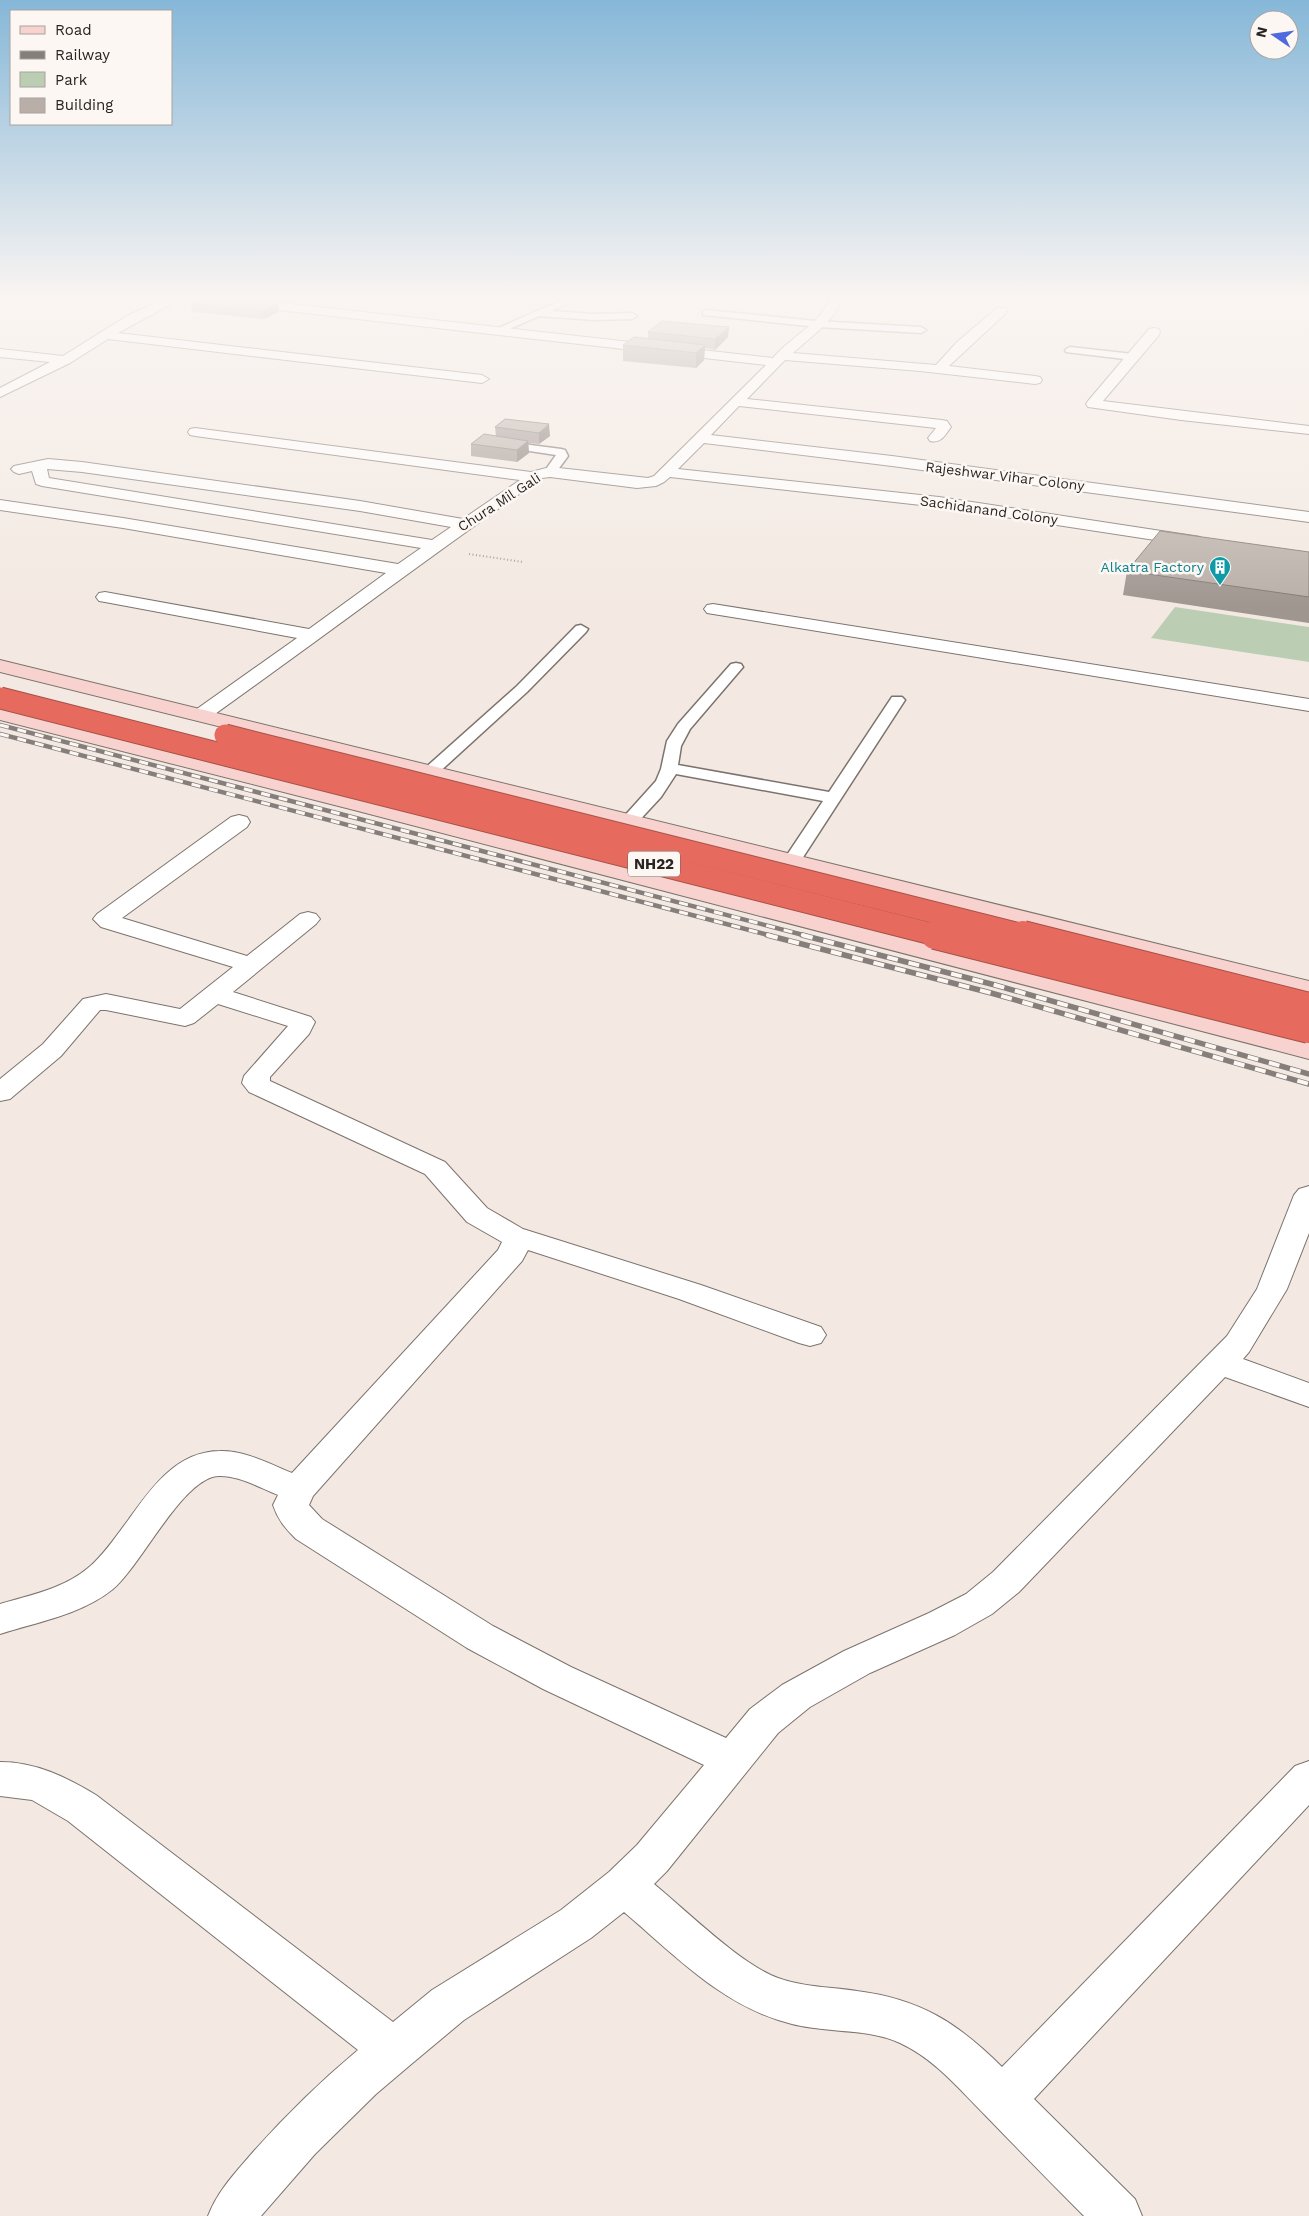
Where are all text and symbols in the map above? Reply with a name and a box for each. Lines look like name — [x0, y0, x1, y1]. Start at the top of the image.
legend — [10, 10, 172, 125]
north arrow — [1249, 10, 1299, 60]
text: Road — [55, 21, 92, 39]
text: N — [1252, 25, 1270, 39]
text: Railway — [55, 46, 110, 64]
text: Park — [55, 71, 88, 89]
text: Building — [55, 96, 113, 114]
street label: Rajeshwar Vihar Colony — [925, 458, 1086, 494]
street label: Chura Mil Gali — [455, 469, 543, 535]
street label: Sachidanand Colony — [919, 492, 1060, 528]
building icon: Alkatra Factory — [1208, 555, 1232, 586]
place label: Alkatra Factory — [1100, 559, 1205, 575]
road number: NH22 — [628, 852, 680, 876]

